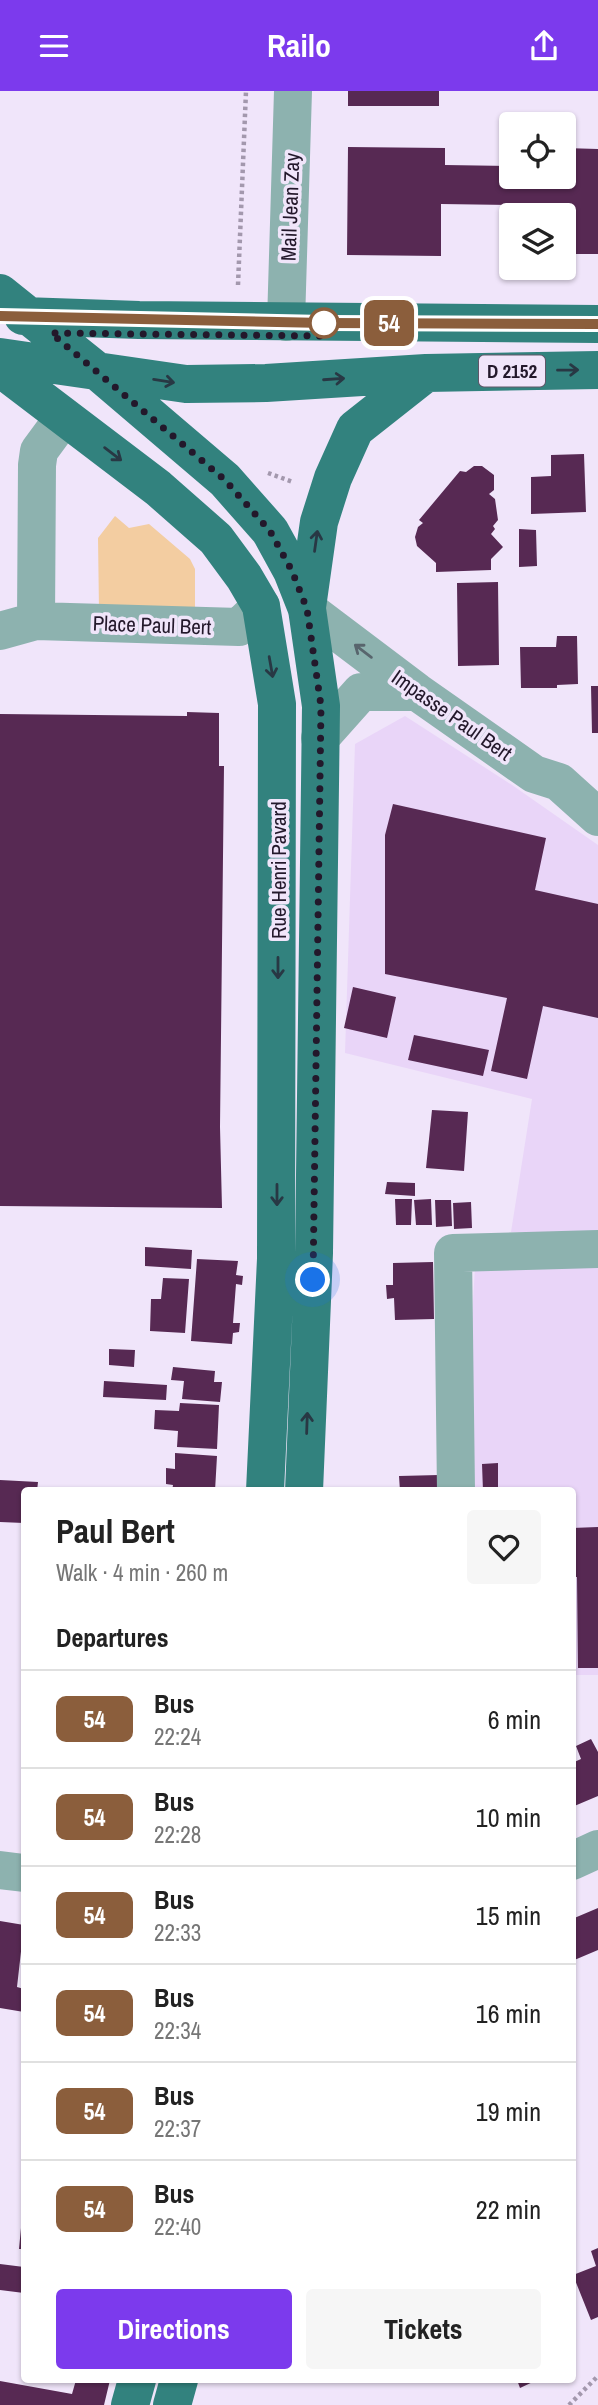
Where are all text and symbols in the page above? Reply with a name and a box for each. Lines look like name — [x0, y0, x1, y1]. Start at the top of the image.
text: Railo — [267, 24, 331, 67]
icon: menu — [35, 27, 73, 65]
icon: share — [525, 27, 563, 65]
map controls — [499, 112, 576, 280]
button: locate — [499, 112, 576, 189]
street label: Mail Jean Zay — [274, 152, 306, 262]
button: layers — [499, 203, 576, 280]
line badge: 54 — [358, 300, 420, 346]
text: 54 — [378, 307, 400, 339]
unlabelled marker — [309, 308, 339, 338]
road number: D 2152 — [479, 355, 545, 387]
one-way arrow — [556, 363, 579, 377]
one-way arrow — [323, 372, 345, 385]
one-way arrow — [152, 375, 175, 388]
one-way arrow — [103, 447, 122, 462]
one-way arrow — [310, 530, 323, 553]
street label: Place Paul Bert — [92, 608, 212, 642]
one-way arrow — [354, 643, 373, 658]
one-way arrow — [265, 655, 278, 678]
street label: Impasse Paul Bert — [386, 663, 518, 767]
street label: Rue Henri Pavard — [264, 801, 293, 939]
one-way arrow — [271, 956, 285, 979]
one-way arrow — [270, 1183, 283, 1206]
your location — [295, 1262, 330, 1297]
one-way arrow — [301, 1412, 314, 1435]
text: Paul Bert — [56, 1509, 175, 1553]
button: heart — [467, 1510, 541, 1584]
text: Walk · 4 min · 260 m — [56, 1557, 228, 1588]
text: Departures — [56, 1620, 169, 1655]
text: Bus — [154, 1686, 194, 1721]
text: 6 min — [488, 1702, 541, 1737]
text: 54 — [84, 1703, 105, 1735]
text: 22:24 — [154, 1721, 201, 1752]
text: Bus — [154, 1784, 194, 1819]
text: 10 min — [476, 1800, 541, 1835]
text: 54 — [84, 1801, 105, 1833]
text: 22:28 — [154, 1819, 201, 1850]
text: Bus — [154, 1882, 194, 1917]
text: 15 min — [476, 1898, 541, 1933]
text: 54 — [84, 1899, 105, 1931]
text: 22:33 — [154, 1917, 201, 1948]
text: Bus — [154, 1980, 194, 2015]
text: 16 min — [476, 1996, 541, 2031]
text: 54 — [84, 1997, 105, 2029]
text: 22:34 — [154, 2015, 201, 2046]
text: Bus — [154, 2078, 194, 2113]
text: 19 min — [476, 2094, 541, 2129]
text: 54 — [84, 2095, 105, 2127]
text: 22:37 — [154, 2113, 201, 2144]
text: Bus — [154, 2176, 194, 2211]
text: 22 min — [476, 2192, 541, 2227]
text: 54 — [84, 2193, 105, 2225]
text: 22:40 — [154, 2211, 201, 2242]
button: Directions — [56, 2289, 292, 2369]
button: Tickets — [306, 2289, 541, 2369]

